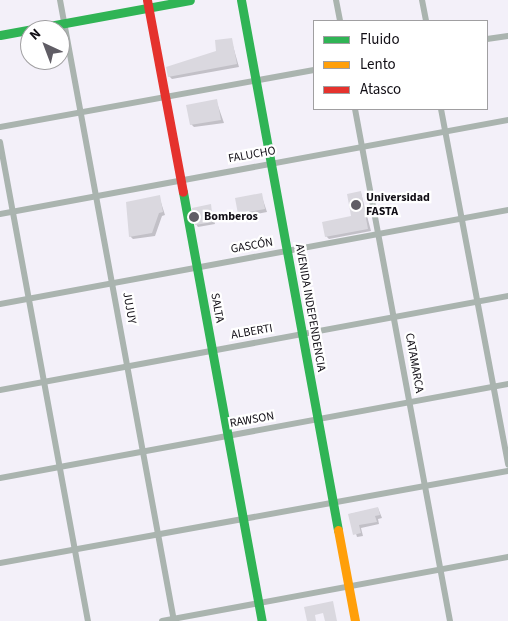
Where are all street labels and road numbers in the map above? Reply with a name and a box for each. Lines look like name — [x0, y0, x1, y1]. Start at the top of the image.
street label: FALUCHO — [227, 144, 277, 166]
street label: GASCÓN — [230, 235, 274, 257]
street label: AVENIDA INDEPENDENCIA — [292, 243, 328, 373]
street label: JUJUY — [119, 291, 139, 325]
street label: SALTA — [207, 292, 227, 324]
street label: ALBERTI — [230, 321, 274, 343]
street label: CATAMARCA — [402, 332, 426, 394]
street label: RAWSON — [229, 409, 275, 431]

